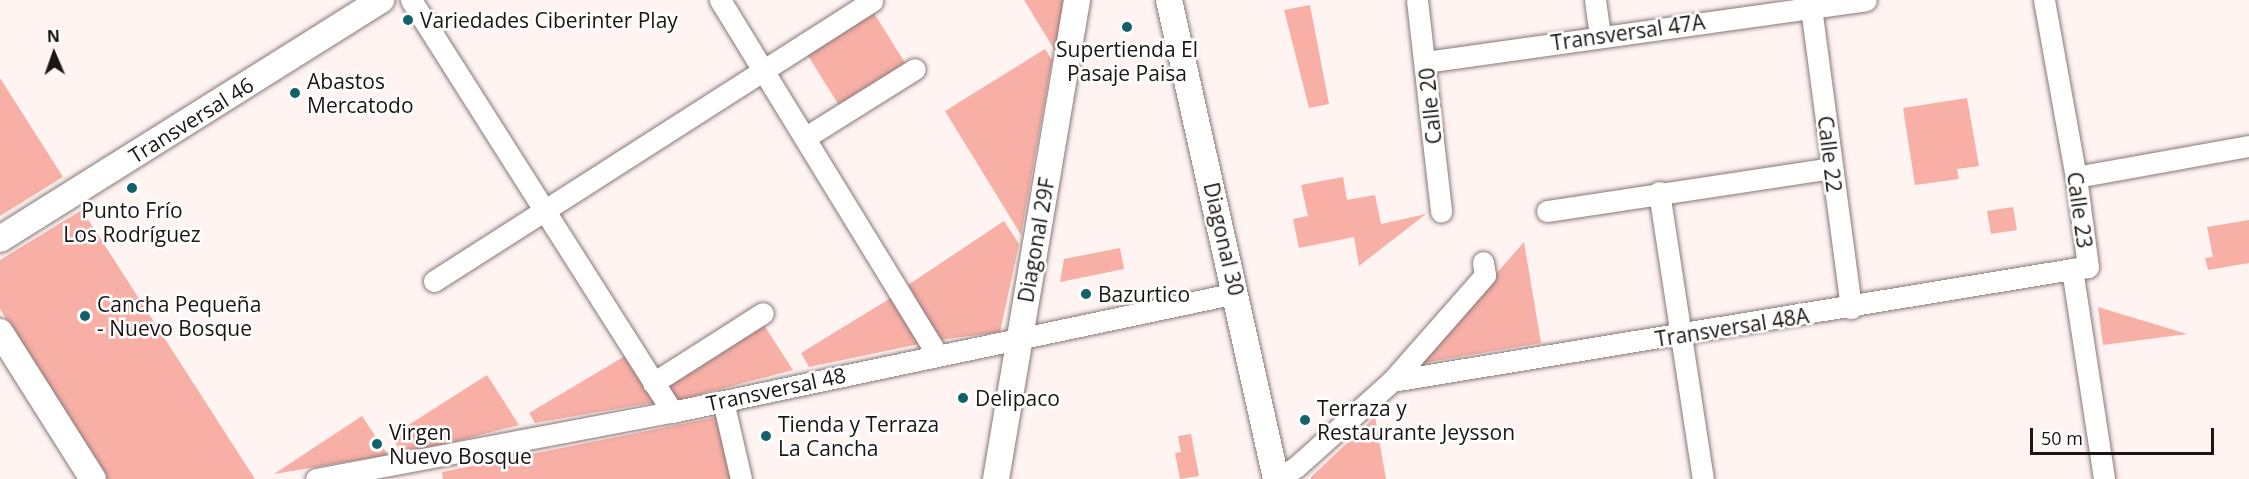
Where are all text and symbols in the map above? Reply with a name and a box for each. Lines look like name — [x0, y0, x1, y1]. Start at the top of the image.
place label: Variedades Ciberinter Play — [420, 7, 678, 33]
street label: Transversal 47A — [1549, 9, 1707, 55]
marker: Variedades Ciberinter Play — [401, 13, 415, 27]
marker: Supertienda El Pasaje Paisa — [1120, 20, 1134, 34]
north arrow — [24, 24, 84, 84]
text: N — [46, 25, 60, 47]
place label: Supertienda El Pasaje Paisa — [1056, 36, 1198, 86]
street label: Calle 20 — [1413, 67, 1447, 145]
place label: Abastos Mercatodo — [307, 68, 414, 118]
street label: Transversal 46 — [124, 72, 258, 168]
marker: Abastos Mercatodo — [288, 86, 302, 100]
street label: Calle 22 — [1813, 114, 1847, 194]
street label: Calle 23 — [2062, 170, 2098, 250]
street label: Diagonal 29F — [1013, 176, 1059, 304]
street label: Diagonal 30 — [1199, 180, 1249, 298]
marker: Punto Frío Los Rodríguez — [125, 181, 139, 195]
place label: Punto Frío Los Rodríguez — [63, 197, 201, 247]
place label: Bazurtico — [1098, 281, 1190, 307]
marker: Bazurtico — [1079, 287, 1093, 301]
place label: Cancha Pequeña - Nuevo Bosque — [97, 291, 261, 341]
street label: Transversal 48A — [1653, 302, 1811, 352]
marker: Cancha Pequeña - Nuevo Bosque — [78, 309, 92, 323]
street label: Transversal 48 — [704, 362, 848, 416]
place label: Delipaco — [975, 385, 1060, 411]
marker: Delipaco — [956, 391, 970, 405]
place label: Terraza y Restaurante Jeysson — [1317, 395, 1515, 445]
place label: Tienda y Terraza La Cancha — [778, 411, 939, 461]
marker: Terraza y Restaurante Jeysson — [1298, 413, 1312, 427]
scale bar — [2033, 416, 2218, 454]
place label: Virgen Nuevo Bosque — [389, 419, 532, 469]
text: 50 m — [2041, 426, 2083, 450]
marker: Tienda y Terraza La Cancha — [759, 429, 773, 443]
marker: Virgen Nuevo Bosque — [370, 437, 384, 451]

